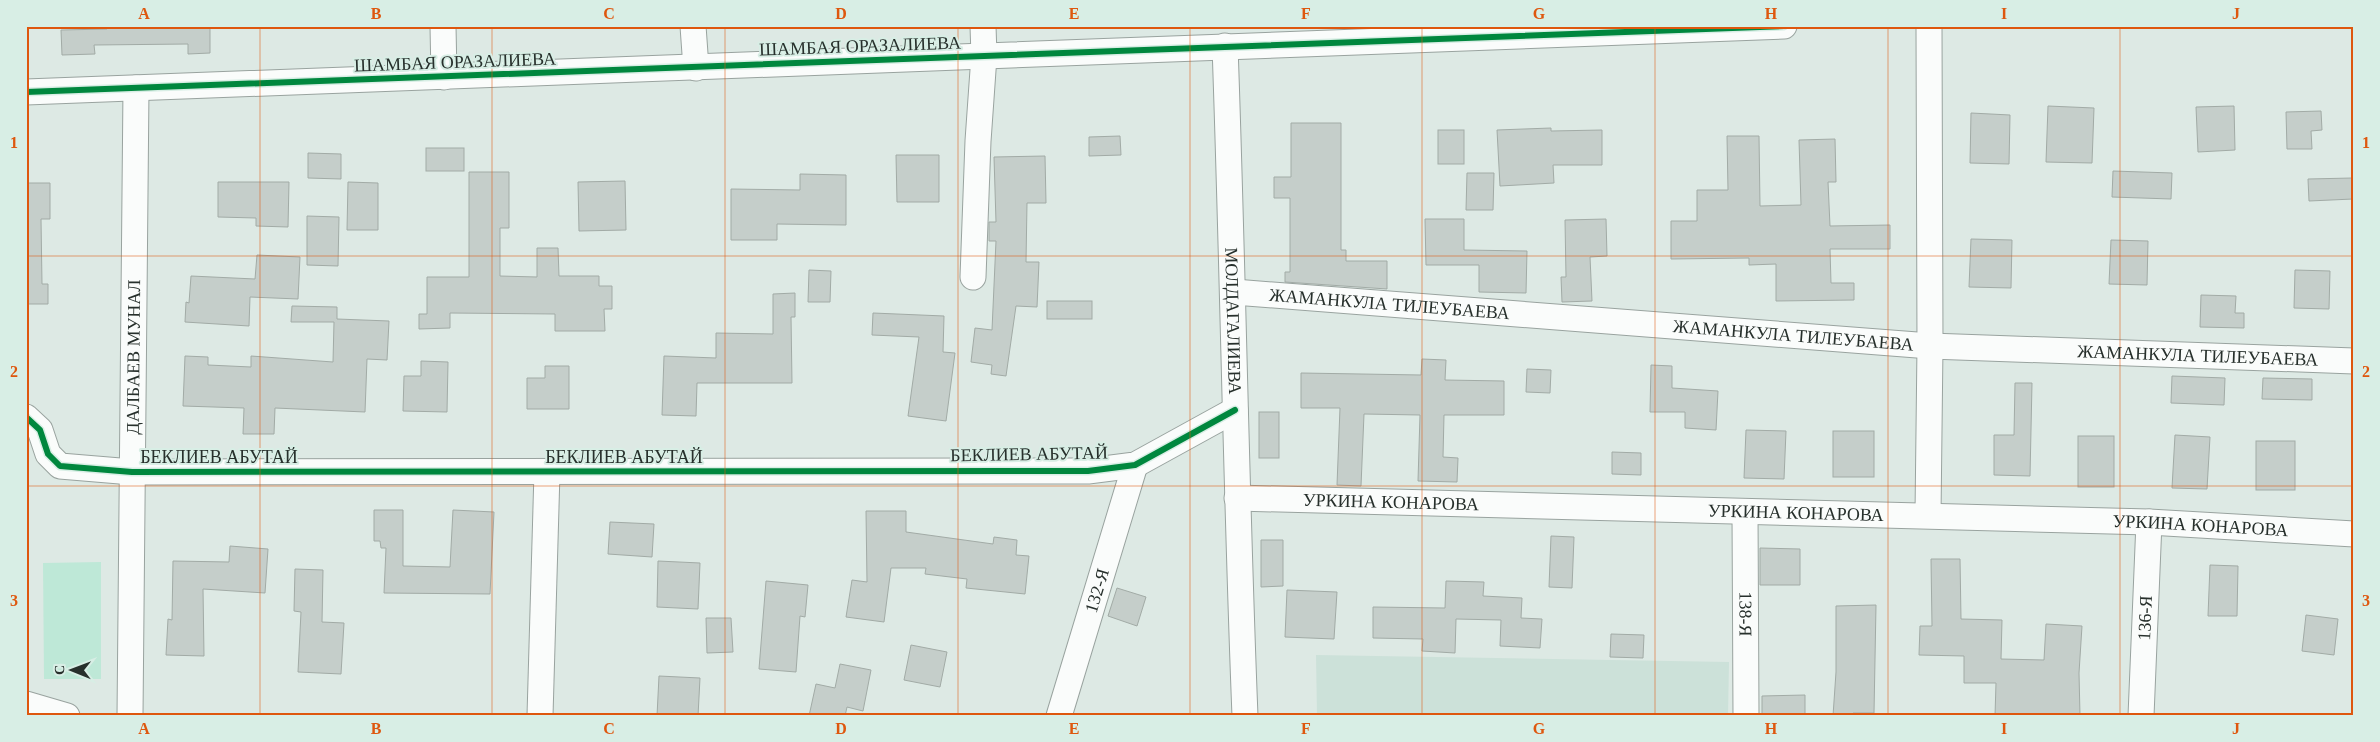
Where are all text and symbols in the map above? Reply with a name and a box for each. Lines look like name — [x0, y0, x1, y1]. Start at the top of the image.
text: A — [138, 5, 150, 22]
text: B — [371, 5, 382, 22]
text: C — [603, 5, 615, 22]
text: D — [835, 5, 847, 22]
text: E — [1069, 5, 1079, 22]
text: F — [1301, 5, 1311, 22]
text: G — [1533, 5, 1546, 22]
text: H — [1765, 5, 1778, 22]
text: I — [2001, 5, 2007, 22]
text: J — [2232, 5, 2240, 22]
street label: ШАМБАЯ ОРАЗАЛИЕВА — [759, 32, 961, 60]
street label: ШАМБАЯ ОРАЗАЛИЕВА — [354, 48, 556, 76]
text: 1 — [10, 134, 18, 151]
text: 1 — [2362, 134, 2370, 151]
street label: МОЛДАГАЛИЕВА — [1221, 247, 1245, 395]
street label: ДАЛБАЕВ МУНАЛ — [123, 279, 144, 435]
street label: ЖАМАНКУЛА ТИЛЕУБАЕВА — [1269, 285, 1511, 323]
street label: ЖАМАНКУЛА ТИЛЕУБАЕВА — [1672, 316, 1914, 355]
street label: ЖАМАНКУЛА ТИЛЕУБАЕВА — [2077, 341, 2319, 370]
text: 2 — [10, 363, 18, 380]
text: 2 — [2362, 363, 2370, 380]
street label: БЕКЛИЕВ АБУТАЙ — [950, 443, 1108, 465]
street label: БЕКЛИЕВ АБУТАЙ — [140, 447, 298, 467]
street label: БЕКЛИЕВ АБУТАЙ — [545, 447, 703, 467]
street label: УРКИНА КОНАРОВА — [1303, 490, 1479, 514]
street label: УРКИНА КОНАРОВА — [1708, 500, 1884, 525]
street label: УРКИНА КОНАРОВА — [2112, 511, 2289, 540]
street label: 132-Я — [1081, 566, 1113, 615]
street label: 138-Я — [1735, 591, 1756, 637]
text: 3 — [10, 592, 18, 609]
text: 3 — [2362, 592, 2370, 609]
street label: 136-Я — [2134, 595, 2156, 641]
north arrow — [48, 644, 98, 694]
text: С — [52, 665, 67, 675]
text: A — [138, 720, 150, 737]
text: B — [371, 720, 382, 737]
text: C — [603, 720, 615, 737]
text: D — [835, 720, 847, 737]
text: E — [1069, 720, 1079, 737]
text: F — [1301, 720, 1311, 737]
text: G — [1533, 720, 1546, 737]
text: H — [1765, 720, 1778, 737]
text: I — [2001, 720, 2007, 737]
text: J — [2232, 720, 2240, 737]

